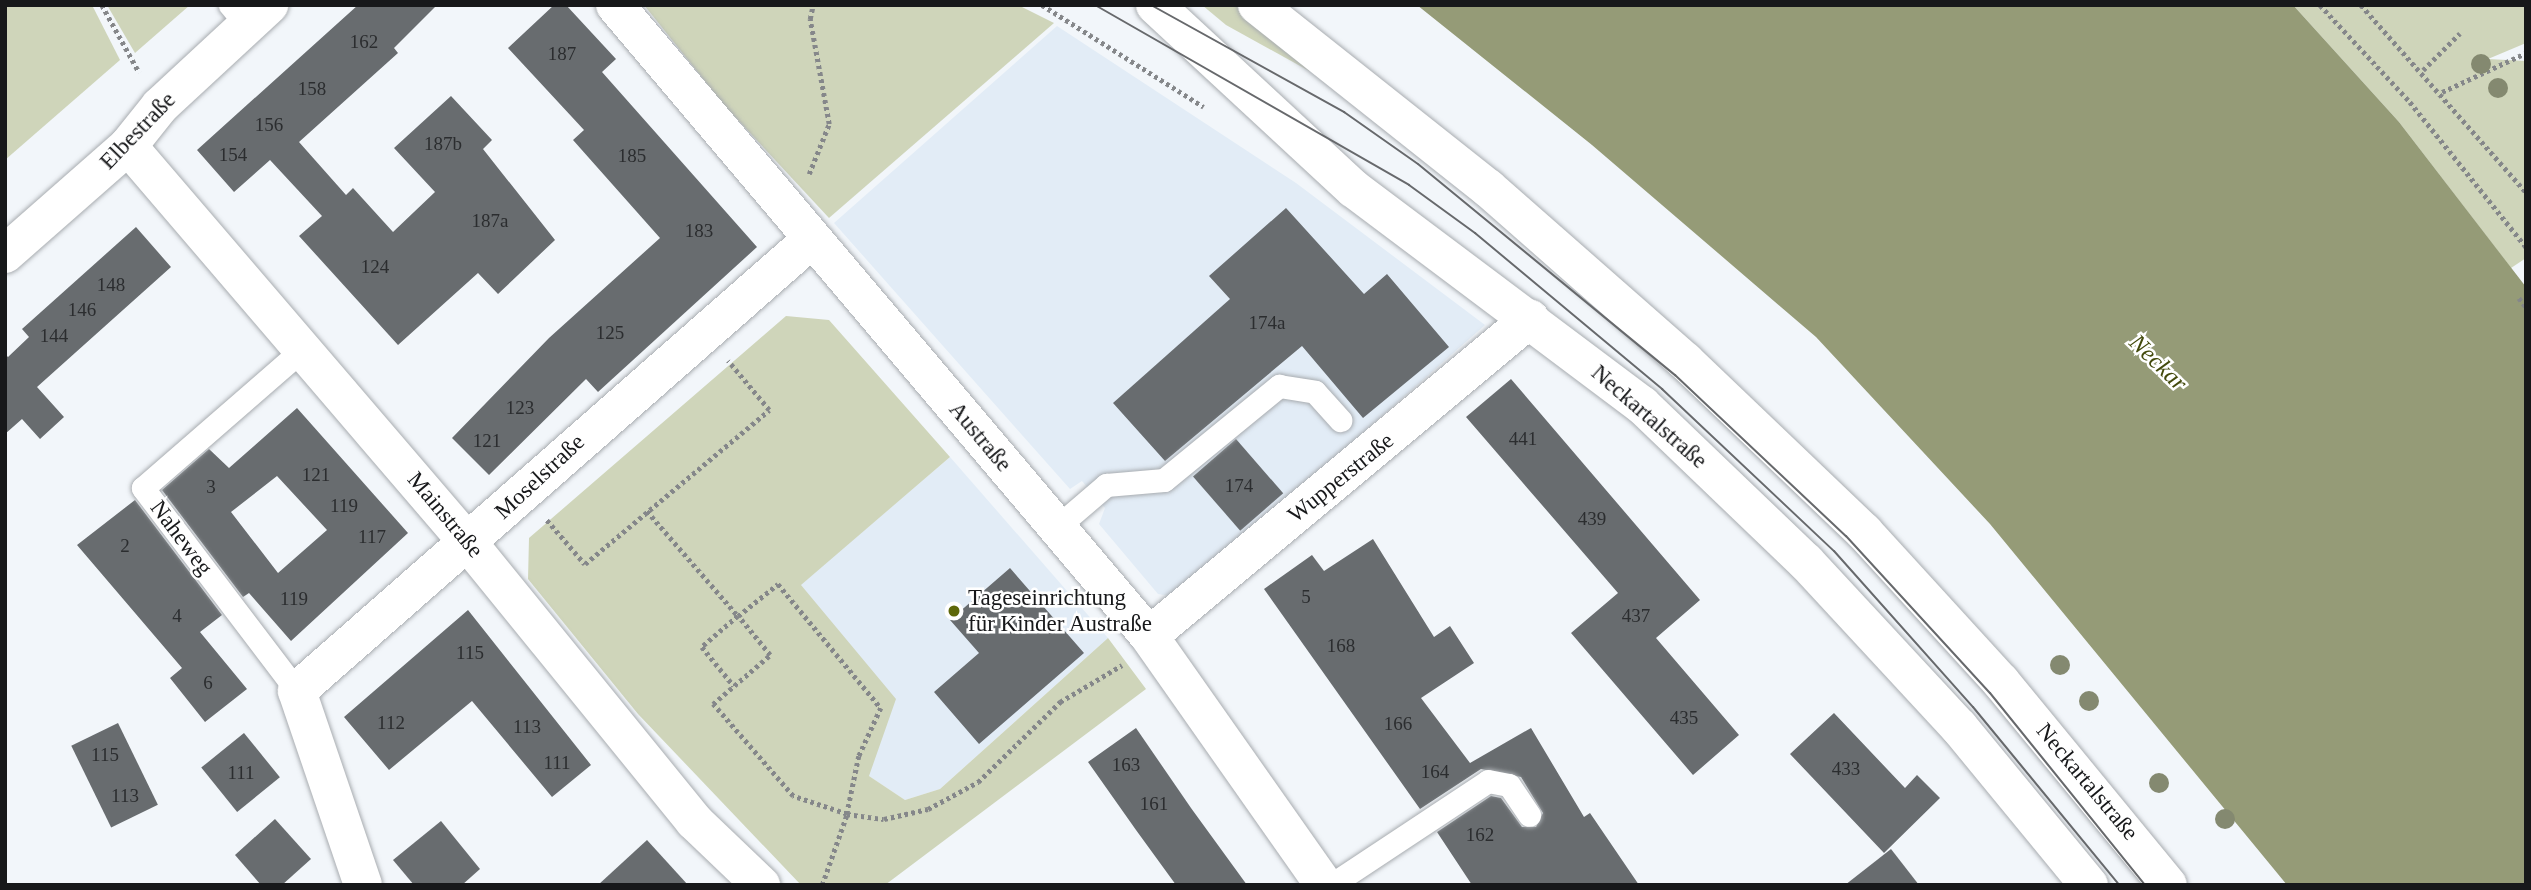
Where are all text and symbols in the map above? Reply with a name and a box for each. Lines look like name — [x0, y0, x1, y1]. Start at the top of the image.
house number: 162 — [350, 31, 378, 53]
house number: 187 — [548, 43, 576, 65]
house number: 158 — [298, 78, 326, 100]
street label: Elbestraße — [94, 87, 182, 175]
house number: 156 — [255, 114, 283, 136]
house number: 187b — [424, 133, 462, 155]
house number: 154 — [219, 144, 247, 166]
house number: 185 — [618, 145, 646, 167]
house number: 187a — [472, 210, 508, 232]
house number: 183 — [685, 220, 713, 242]
house number: 124 — [361, 256, 389, 278]
house number: 148 — [97, 274, 125, 296]
house number: 146 — [68, 299, 96, 321]
house number: 174a — [1249, 312, 1285, 334]
house number: 125 — [596, 322, 624, 344]
house number: 144 — [40, 325, 68, 347]
water label: Neckar — [2123, 329, 2193, 397]
street label: Neckartalstraße — [1585, 359, 1713, 475]
street label: Austraße — [943, 396, 1017, 478]
house number: 123 — [506, 397, 534, 419]
street label: Wupperstraße — [1283, 427, 1399, 529]
house number: 441 — [1509, 428, 1537, 450]
street label: Moselstraße — [489, 429, 591, 525]
house number: 121 — [473, 430, 501, 452]
house number: 121 — [302, 464, 330, 486]
street label: Mainstraße — [401, 466, 489, 564]
house number: 174 — [1225, 475, 1253, 497]
house number: 3 — [206, 476, 216, 498]
street label: Naheweg — [144, 495, 218, 581]
house number: 119 — [330, 495, 358, 517]
house number: 439 — [1578, 508, 1606, 530]
house number: 117 — [358, 526, 386, 548]
house number: 2 — [120, 535, 130, 557]
place label: Tageseinrichtung für Kinder Austraße — [968, 584, 1153, 638]
house number: 5 — [1301, 586, 1311, 608]
house number: 119 — [280, 588, 308, 610]
marker: Tageseinrichtung für Kinder Austraße — [946, 603, 962, 619]
house number: 4 — [172, 605, 182, 627]
house number: 437 — [1622, 605, 1650, 627]
house number: 168 — [1327, 635, 1355, 657]
house number: 115 — [456, 642, 484, 664]
house number: 6 — [203, 672, 213, 694]
house number: 435 — [1670, 707, 1698, 729]
house number: 112 — [377, 712, 405, 734]
house number: 166 — [1384, 713, 1412, 735]
house number: 113 — [513, 716, 541, 738]
street label: Neckartalstraße — [2030, 718, 2144, 846]
house number: 115 — [91, 744, 119, 766]
house number: 111 — [543, 752, 571, 774]
house number: 163 — [1112, 754, 1140, 776]
house number: 433 — [1832, 758, 1860, 780]
house number: 164 — [1421, 761, 1449, 783]
house number: 111 — [227, 762, 255, 784]
house number: 113 — [111, 785, 139, 807]
house number: 161 — [1140, 793, 1168, 815]
house number: 162 — [1466, 824, 1494, 846]

